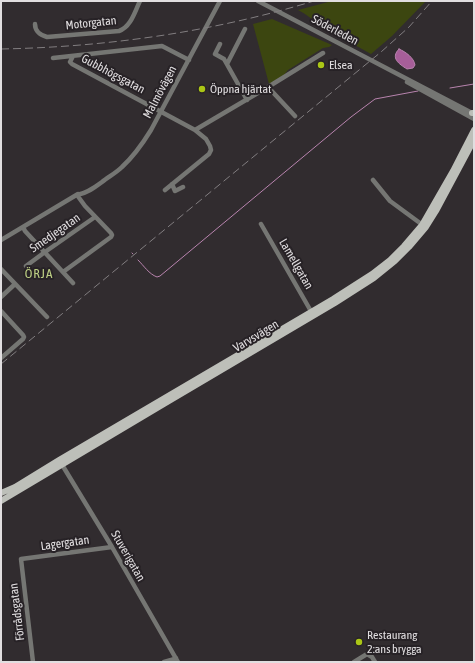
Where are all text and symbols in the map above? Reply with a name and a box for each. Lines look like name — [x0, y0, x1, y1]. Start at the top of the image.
street label: Söderleden — [309, 12, 361, 48]
street label: Motorgatan — [65, 13, 117, 33]
street label: Gubbhögsgatan — [79, 51, 147, 97]
place label: Elsea — [329, 58, 353, 72]
marker: Elsea — [316, 60, 326, 70]
street label: Malmövägen — [140, 63, 180, 121]
place label: Öppna hjärtat — [210, 82, 271, 96]
marker: Öppna hjärtat — [197, 84, 207, 94]
street label: Smedjegatan — [27, 210, 83, 256]
street label: Lamellgatan — [276, 236, 316, 292]
district label: ÖRJA — [25, 266, 53, 282]
street label: Varvsvägen — [231, 317, 281, 355]
street label: Stuverigatan — [108, 528, 148, 584]
street label: Lagergatan — [40, 532, 90, 554]
street label: Förrådsgatan — [6, 582, 28, 642]
place label: Restaurang 2:ans brygga — [367, 628, 422, 656]
marker: Restaurang 2:ans brygga — [354, 637, 364, 647]

